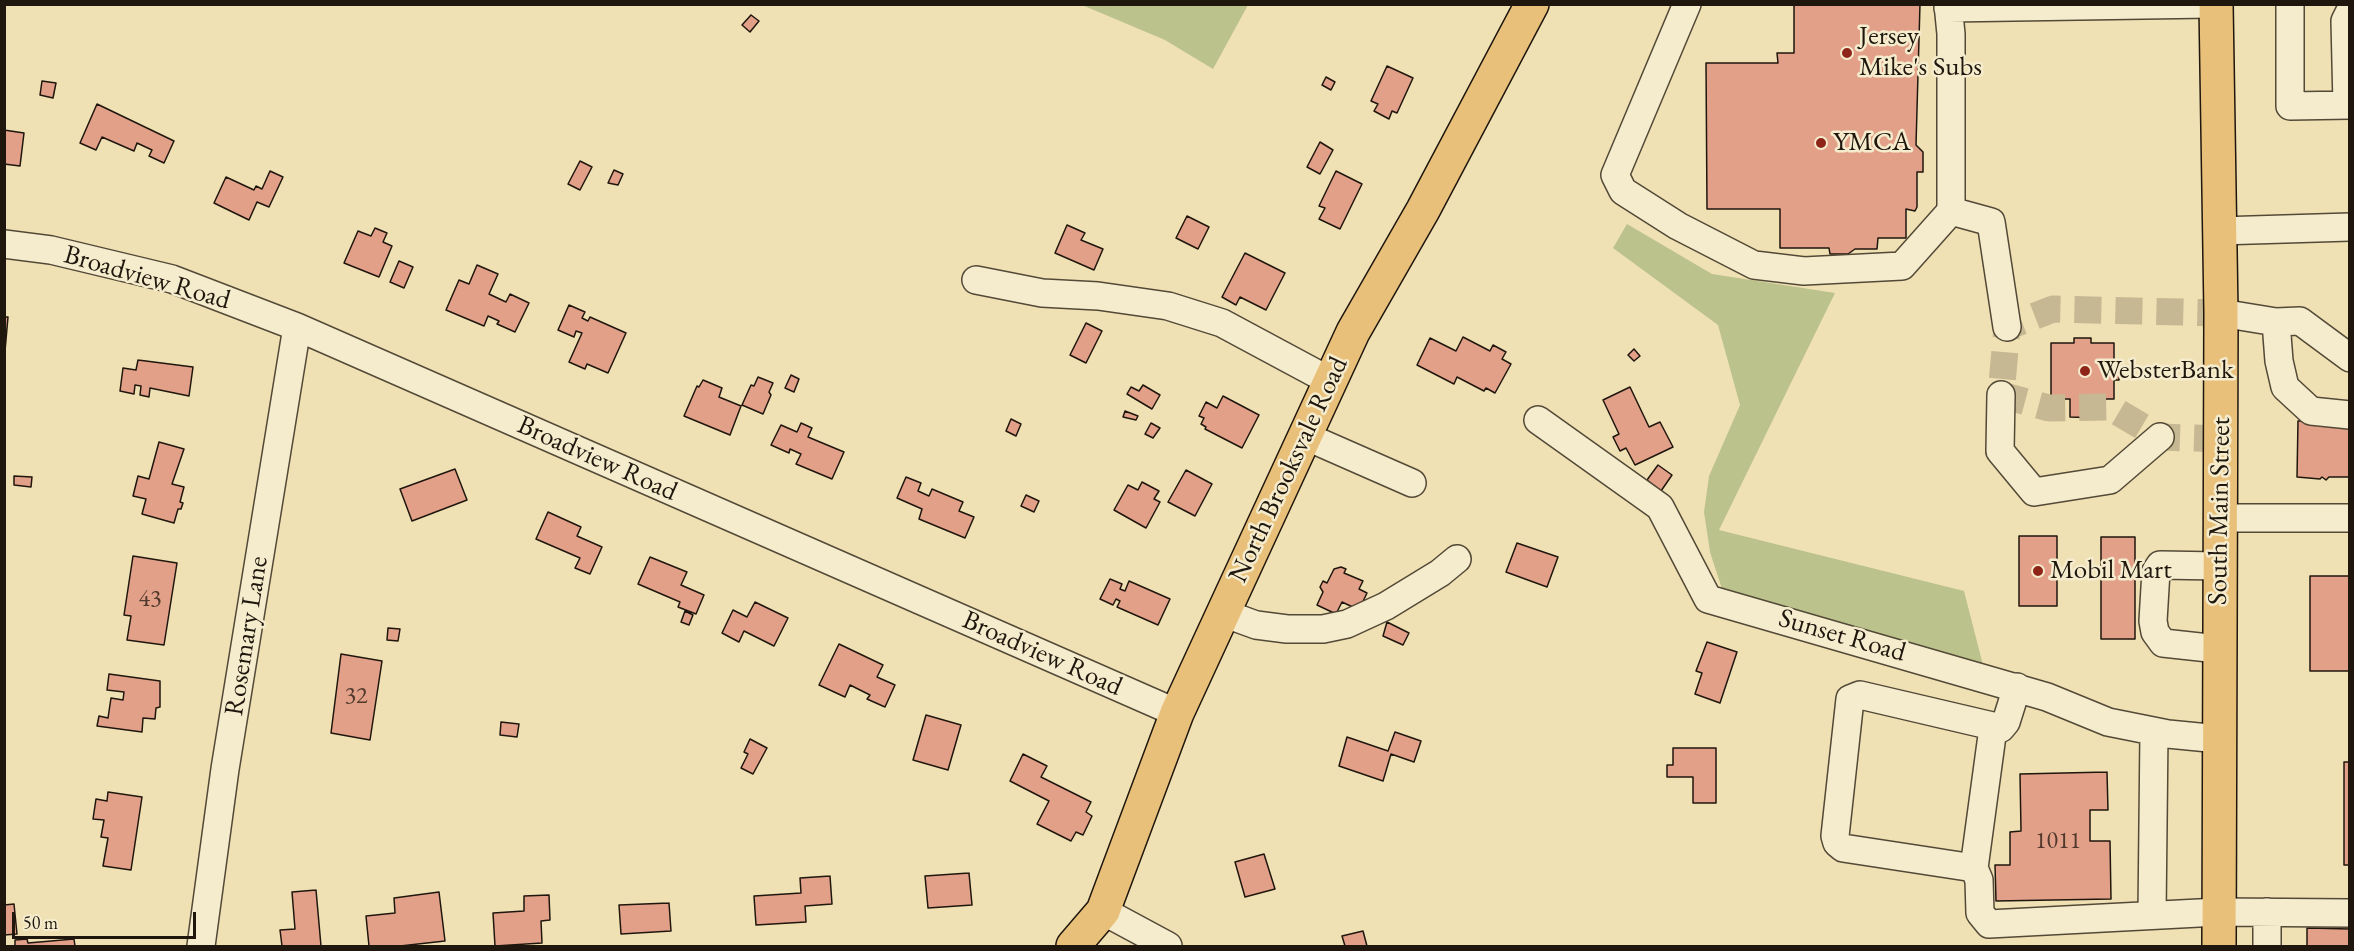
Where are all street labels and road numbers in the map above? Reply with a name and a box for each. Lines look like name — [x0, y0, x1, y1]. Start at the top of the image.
street label: Broadview Road — [60, 239, 234, 317]
street label: North Brooksvale Road — [1222, 352, 1356, 588]
street label: Broadview Road — [512, 409, 682, 509]
street label: South Main Street — [2202, 417, 2238, 605]
street label: Rosemary Lane — [218, 554, 276, 718]
street label: Sunset Road — [1775, 602, 1909, 670]
street label: Broadview Road — [957, 604, 1127, 704]

